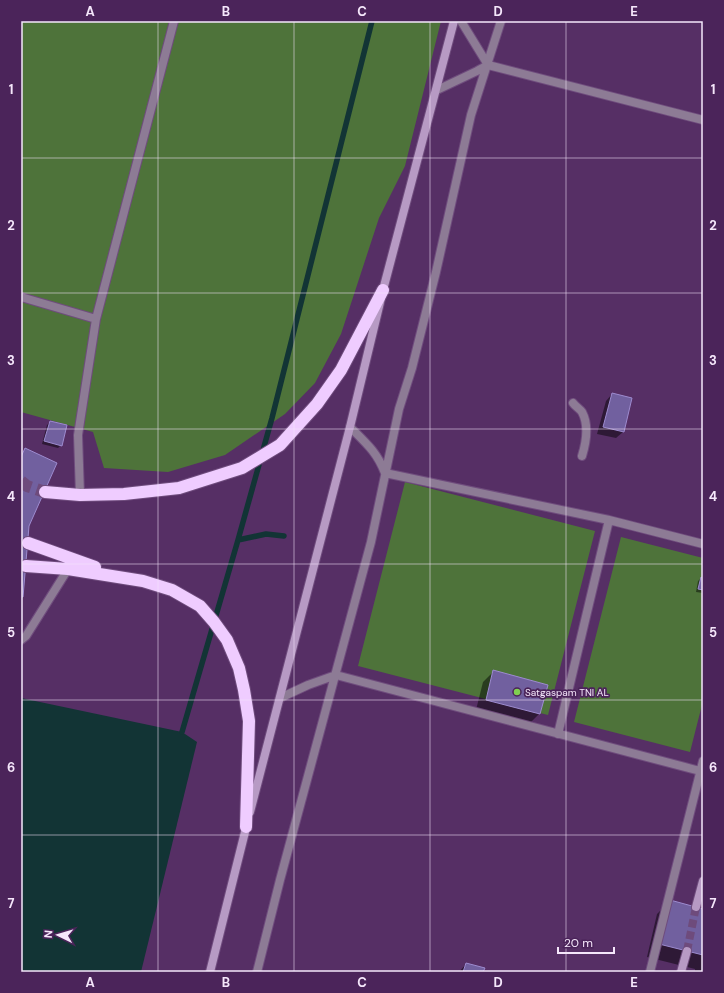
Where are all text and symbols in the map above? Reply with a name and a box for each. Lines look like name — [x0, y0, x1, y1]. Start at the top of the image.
text: A — [85, 3, 95, 20]
text: B — [222, 3, 230, 20]
text: C — [357, 3, 367, 20]
text: D — [493, 3, 503, 20]
text: E — [630, 3, 638, 20]
text: 1 — [9, 81, 13, 98]
text: 1 — [711, 81, 715, 98]
text: 2 — [7, 217, 15, 234]
text: 2 — [709, 217, 717, 234]
text: 3 — [7, 352, 15, 369]
text: 3 — [709, 352, 717, 369]
text: 4 — [7, 488, 15, 505]
text: 4 — [709, 488, 717, 505]
text: 5 — [7, 624, 15, 641]
text: 5 — [709, 624, 717, 641]
place label: Satgaspam TNI AL — [525, 686, 609, 699]
marker: Satgaspam TNI AL — [512, 687, 522, 697]
text: 6 — [7, 759, 15, 776]
text: 6 — [709, 759, 717, 776]
text: 7 — [8, 895, 15, 912]
text: 7 — [710, 895, 717, 912]
north arrow — [38, 915, 78, 955]
scale bar — [558, 929, 614, 955]
text: N — [41, 930, 55, 939]
text: 20 m — [564, 935, 593, 951]
text: A — [85, 974, 95, 991]
text: B — [222, 974, 230, 991]
text: C — [357, 974, 367, 991]
text: D — [493, 974, 503, 991]
text: E — [630, 974, 638, 991]

